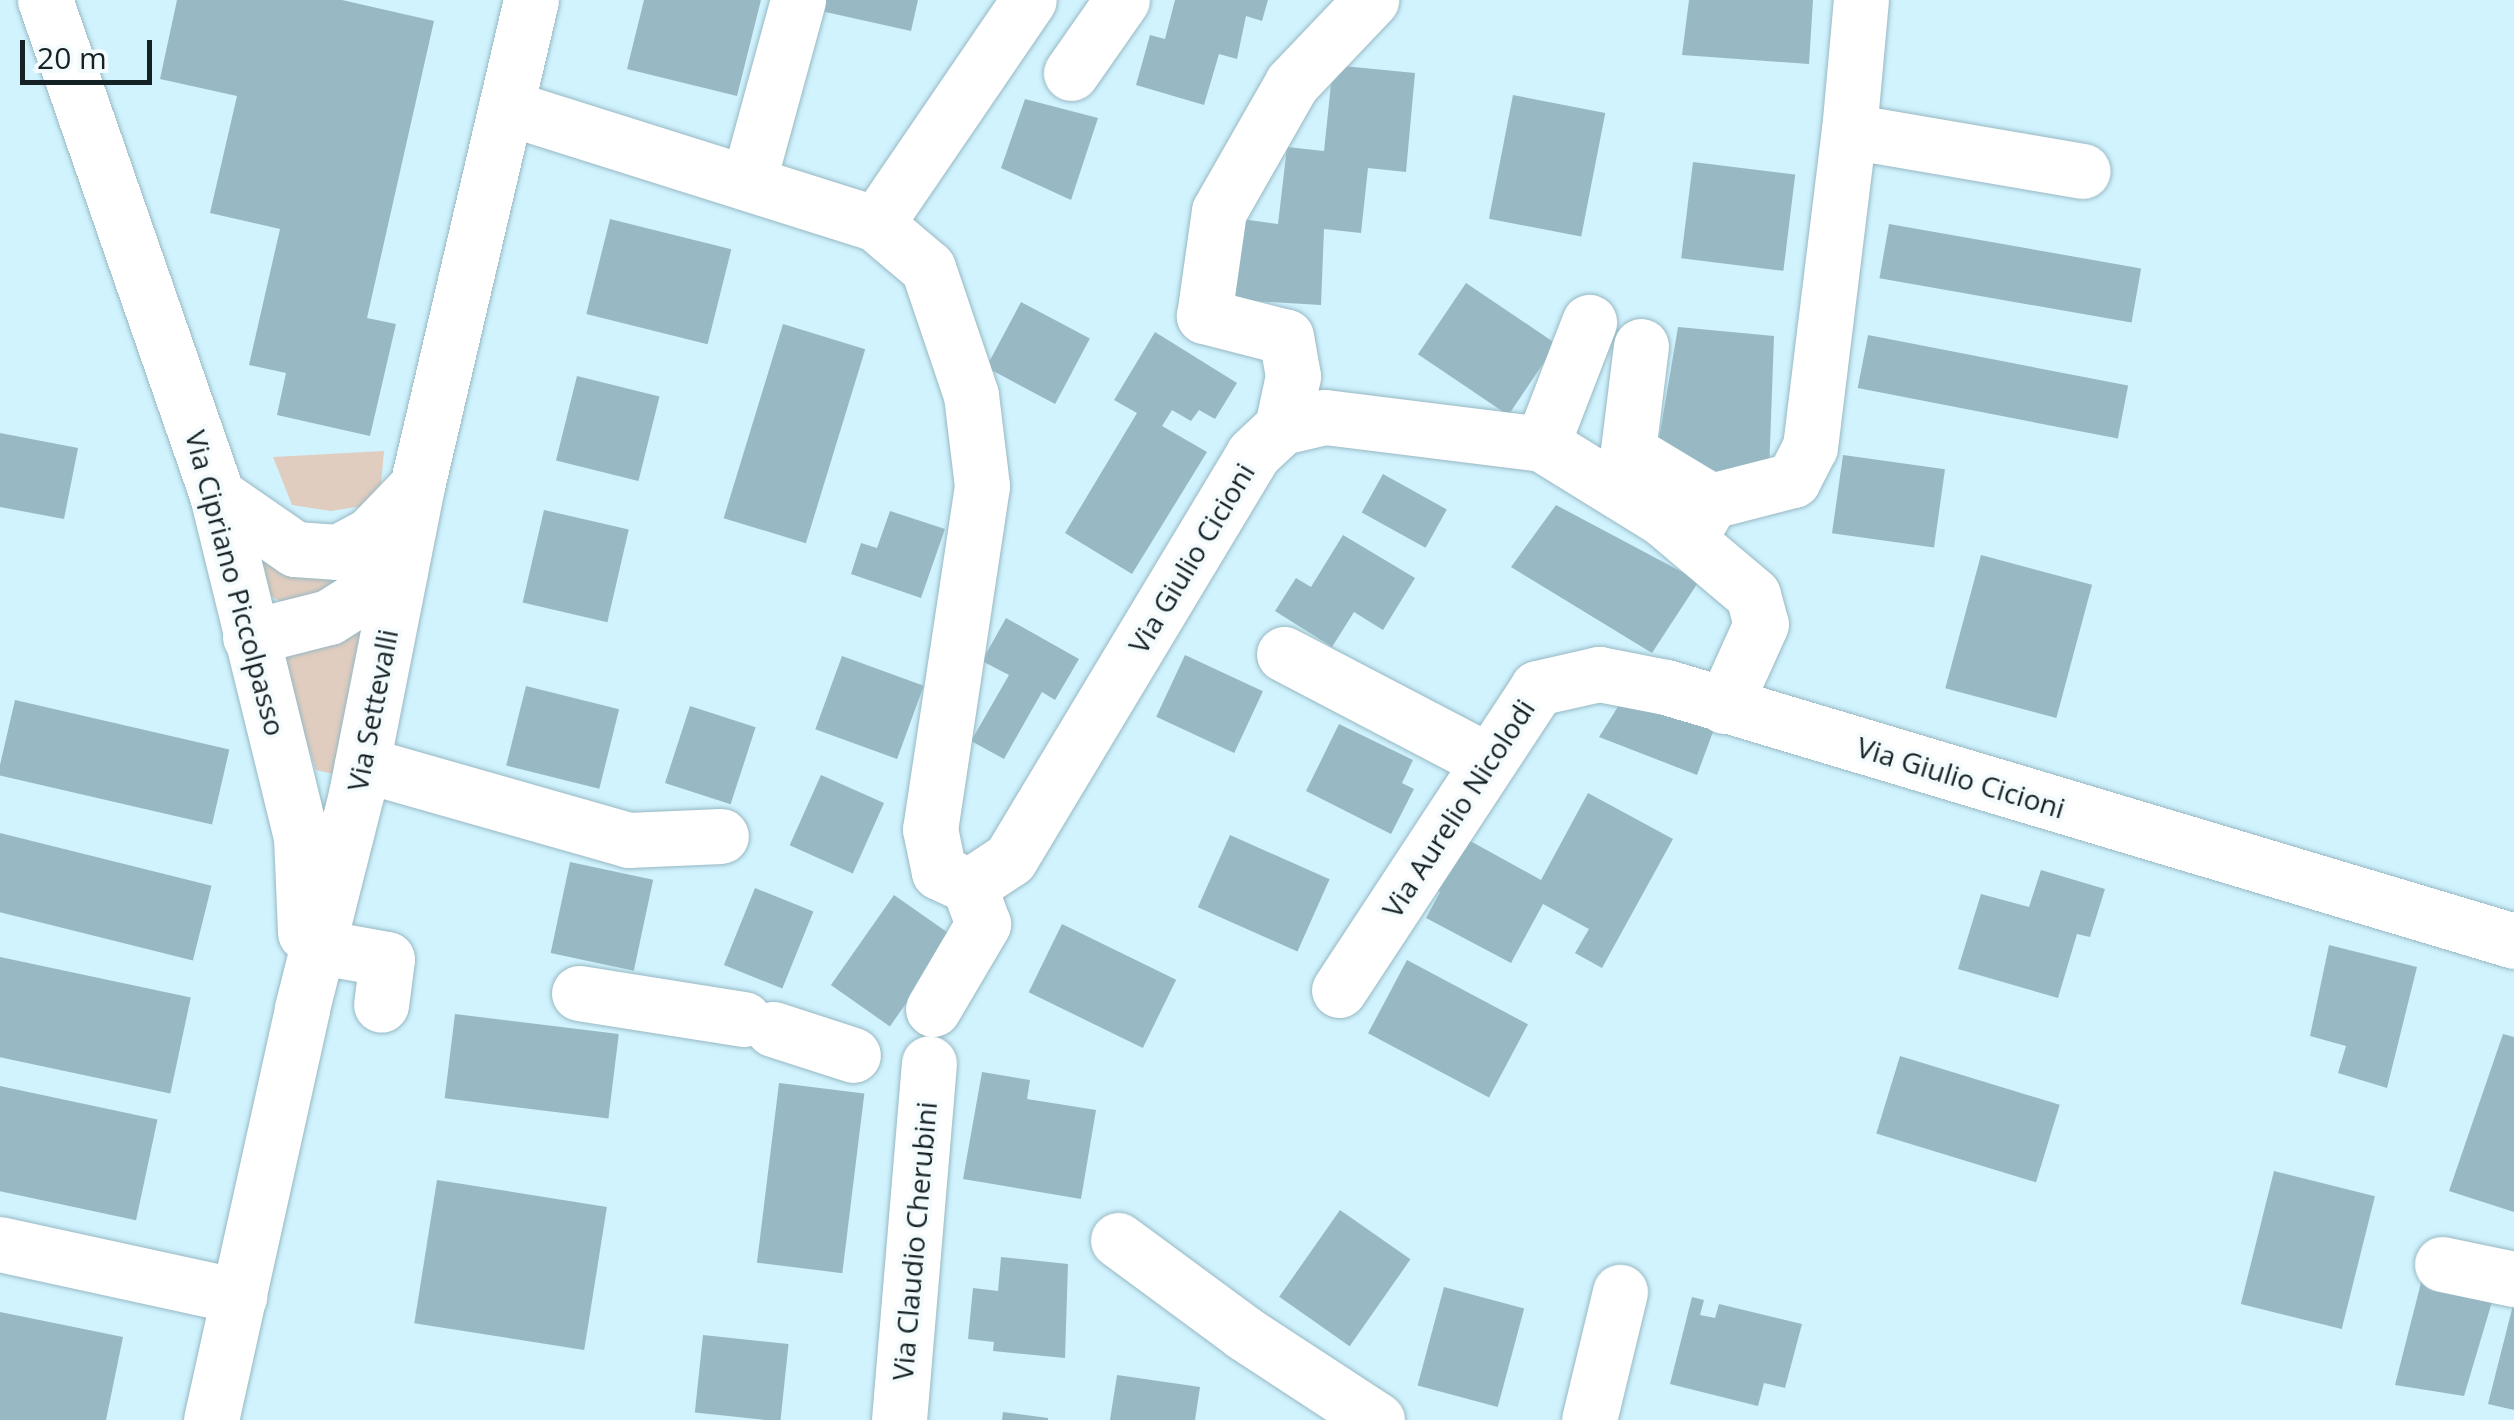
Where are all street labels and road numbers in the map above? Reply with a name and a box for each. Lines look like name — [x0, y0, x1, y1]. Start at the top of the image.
street label: Via Cipriano Piccolpasso — [179, 427, 293, 739]
street label: Via Giulio Cicioni — [1121, 457, 1261, 659]
street label: Via Settevalli — [340, 626, 404, 794]
street label: Via Aurelio Nicolodi — [1375, 693, 1541, 923]
street label: Via Giulio Cicioni — [1853, 729, 2069, 825]
street label: Via Claudio Cherubini — [885, 1100, 943, 1382]

